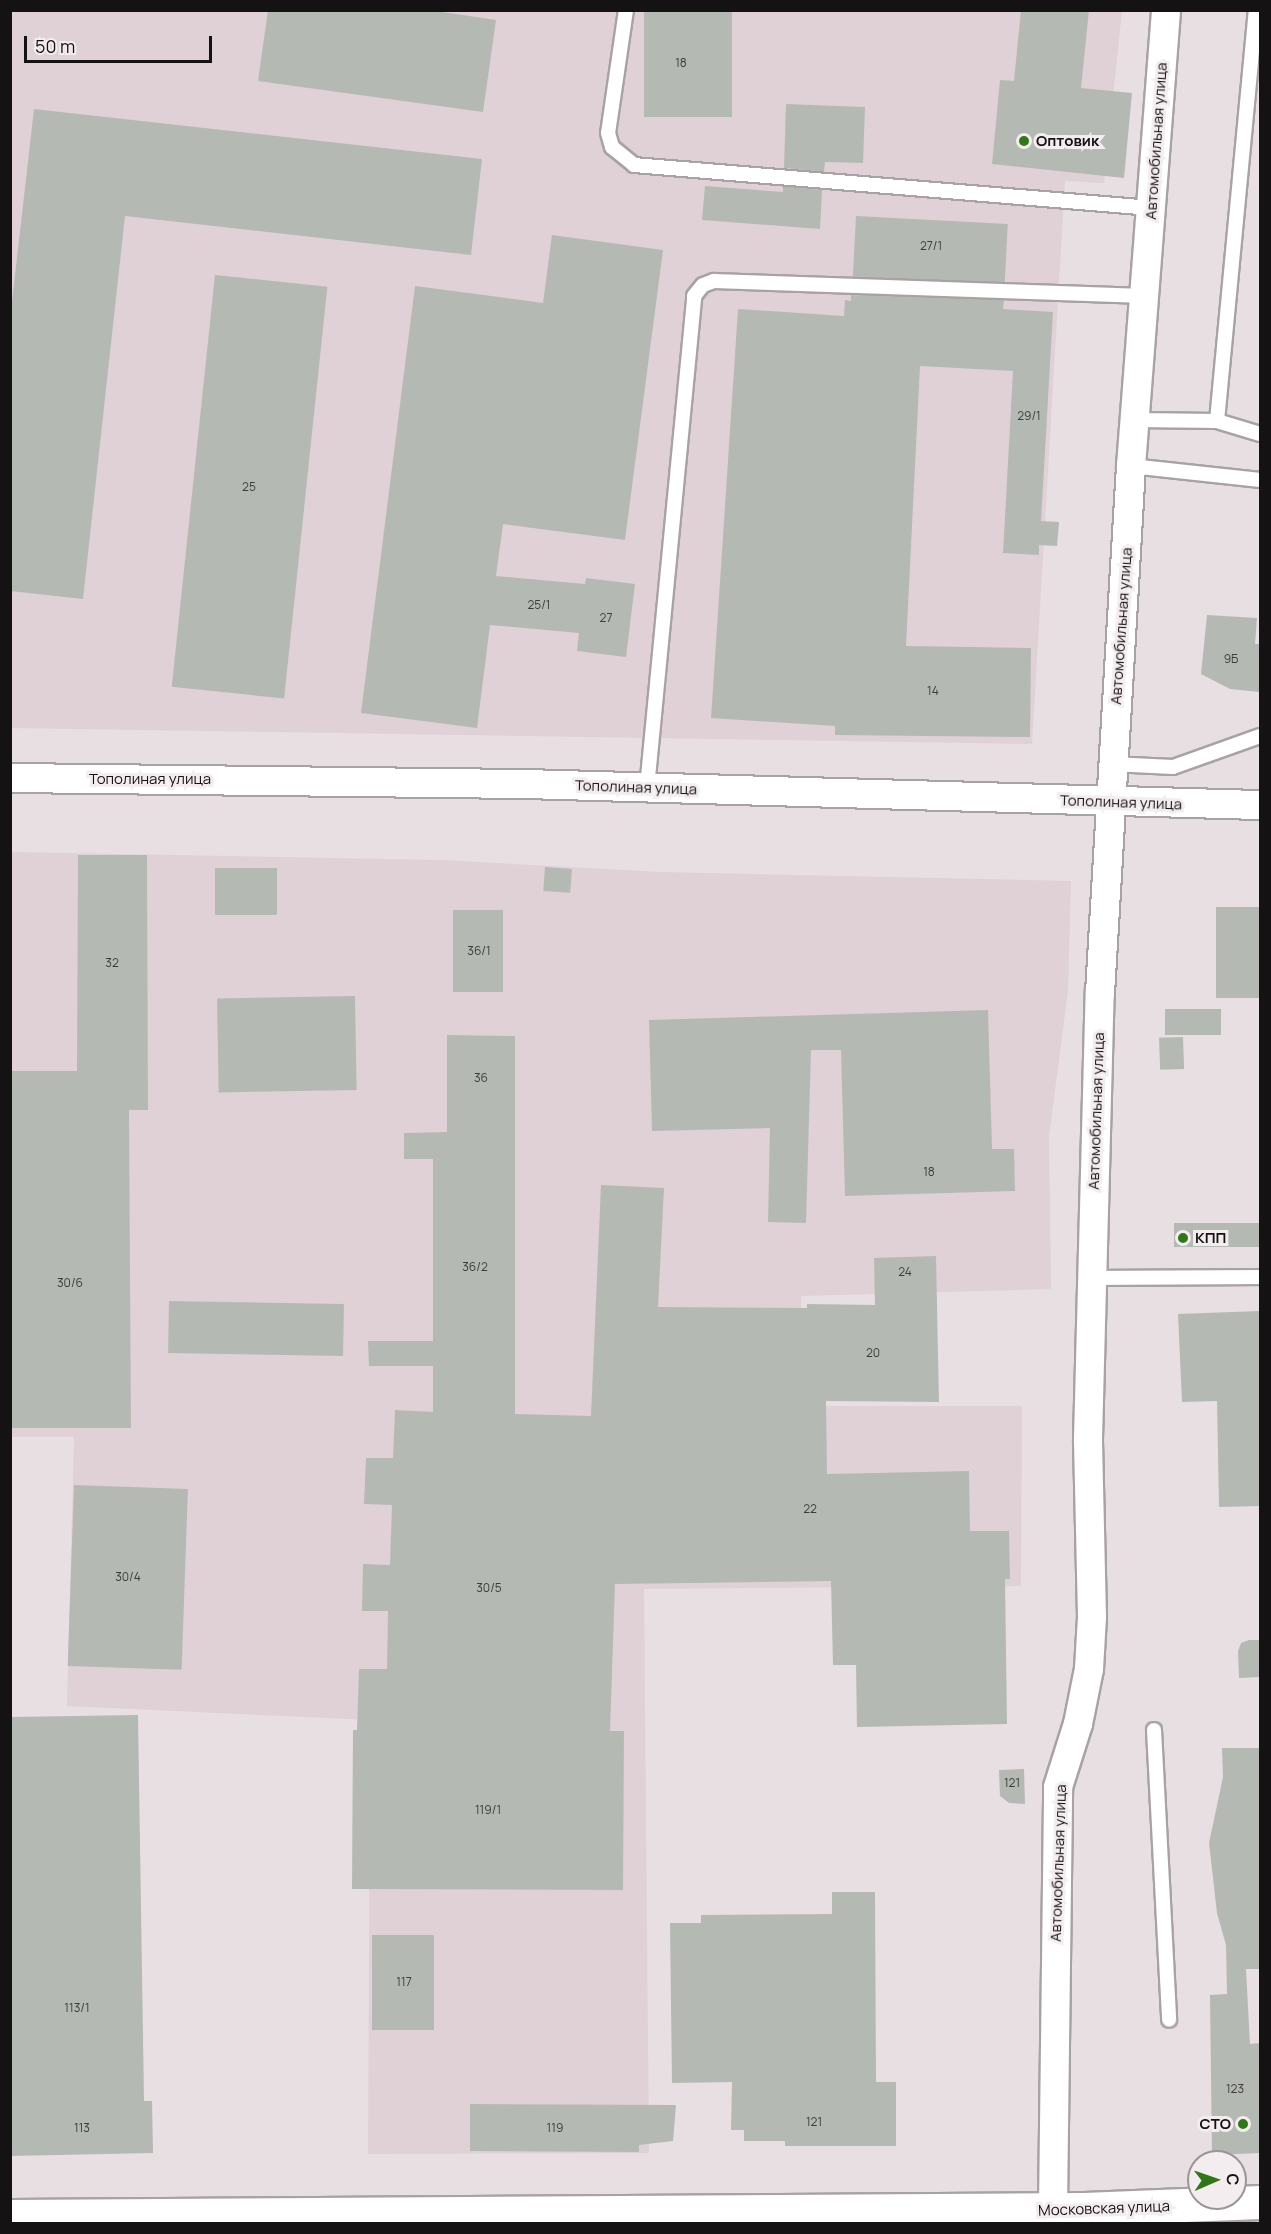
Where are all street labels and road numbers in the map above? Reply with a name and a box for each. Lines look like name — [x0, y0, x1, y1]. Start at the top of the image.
street label: Автомобильная улица — [1142, 62, 1170, 220]
street label: Автомобильная улица — [1107, 547, 1135, 705]
street label: Тополиная улица — [89, 770, 211, 788]
street label: Тополиная улица — [575, 776, 697, 798]
street label: Тополиная улица — [1060, 791, 1182, 813]
street label: Автомобильная улица — [1084, 1032, 1108, 1190]
street label: Автомобильная улица — [1046, 1784, 1070, 1942]
street label: Московская улица — [1038, 2197, 1170, 2219]

